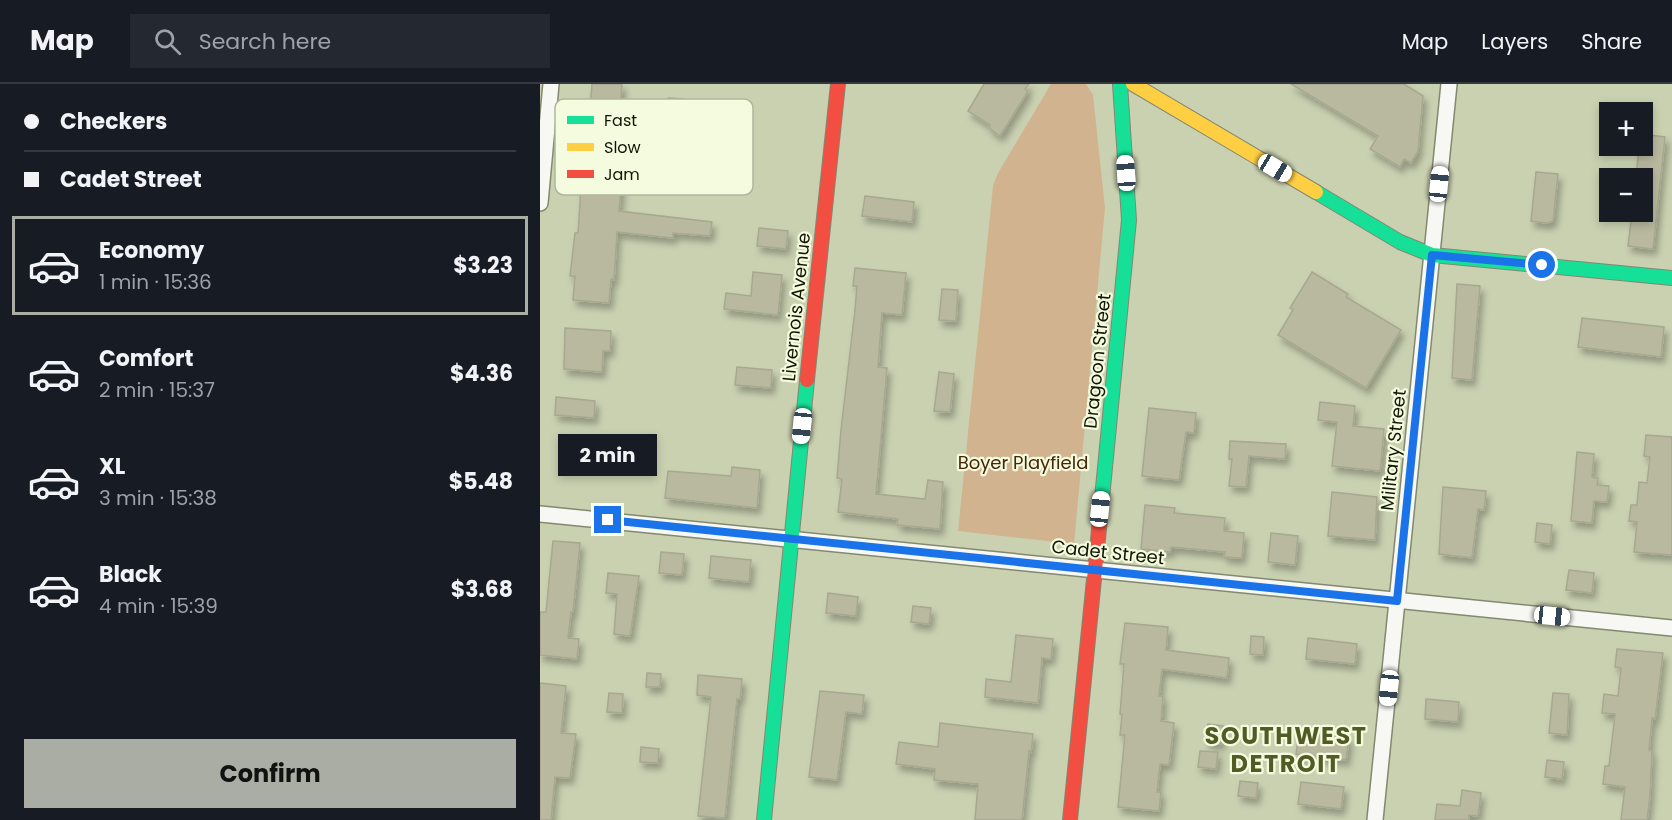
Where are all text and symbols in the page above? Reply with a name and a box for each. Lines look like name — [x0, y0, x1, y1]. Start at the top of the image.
search box — [130, 14, 550, 68]
text: Map — [30, 21, 94, 60]
icon: search — [151, 25, 184, 58]
text: Search here — [199, 26, 331, 57]
text: Map — [1402, 27, 1448, 56]
text: Layers — [1481, 27, 1548, 56]
text: Share — [1581, 27, 1642, 56]
legend — [555, 99, 753, 195]
map controls — [1599, 102, 1653, 222]
button: + — [1599, 102, 1653, 156]
text: Checkers — [60, 106, 167, 137]
text: Fast — [604, 109, 637, 132]
text: Slow — [604, 136, 641, 159]
car — [1255, 151, 1295, 185]
car — [1116, 154, 1136, 192]
text: Jam — [604, 163, 640, 186]
text: Cadet Street — [60, 164, 202, 195]
car — [1428, 165, 1450, 203]
button: − — [1599, 168, 1653, 222]
street label: Livernois Avenue — [776, 231, 816, 383]
text: Economy — [99, 235, 204, 266]
icon: car — [27, 239, 81, 293]
text: $3.23 — [453, 250, 513, 281]
route start — [1528, 251, 1555, 278]
text: 1 min · 15:36 — [99, 268, 212, 296]
street label: Dragoon Street — [1077, 292, 1117, 430]
text: Comfort — [99, 343, 193, 374]
icon: car — [27, 347, 81, 401]
text: $4.36 — [450, 358, 513, 389]
text: 2 min · 15:37 — [99, 376, 215, 404]
street label: Military Street — [1374, 388, 1412, 512]
car — [791, 407, 813, 445]
callout: 2 min — [559, 433, 658, 475]
text: 2 min — [579, 441, 636, 469]
park label: Boyer Playfield — [958, 450, 1088, 475]
text: XL — [99, 451, 125, 482]
icon: car — [27, 455, 81, 509]
text: $5.48 — [449, 466, 513, 497]
text: 3 min · 15:38 — [99, 484, 217, 512]
car — [1089, 490, 1111, 528]
route end — [594, 506, 621, 533]
street label: Cadet Street — [1050, 534, 1166, 570]
text: Black — [99, 559, 162, 590]
icon: car — [27, 563, 81, 617]
text: $3.68 — [451, 574, 513, 605]
text: 4 min · 15:39 — [99, 592, 218, 620]
car — [1533, 605, 1571, 627]
car — [1378, 669, 1400, 707]
district label: SOUTHWEST DETROIT — [1205, 719, 1367, 780]
button: Confirm — [24, 739, 516, 808]

